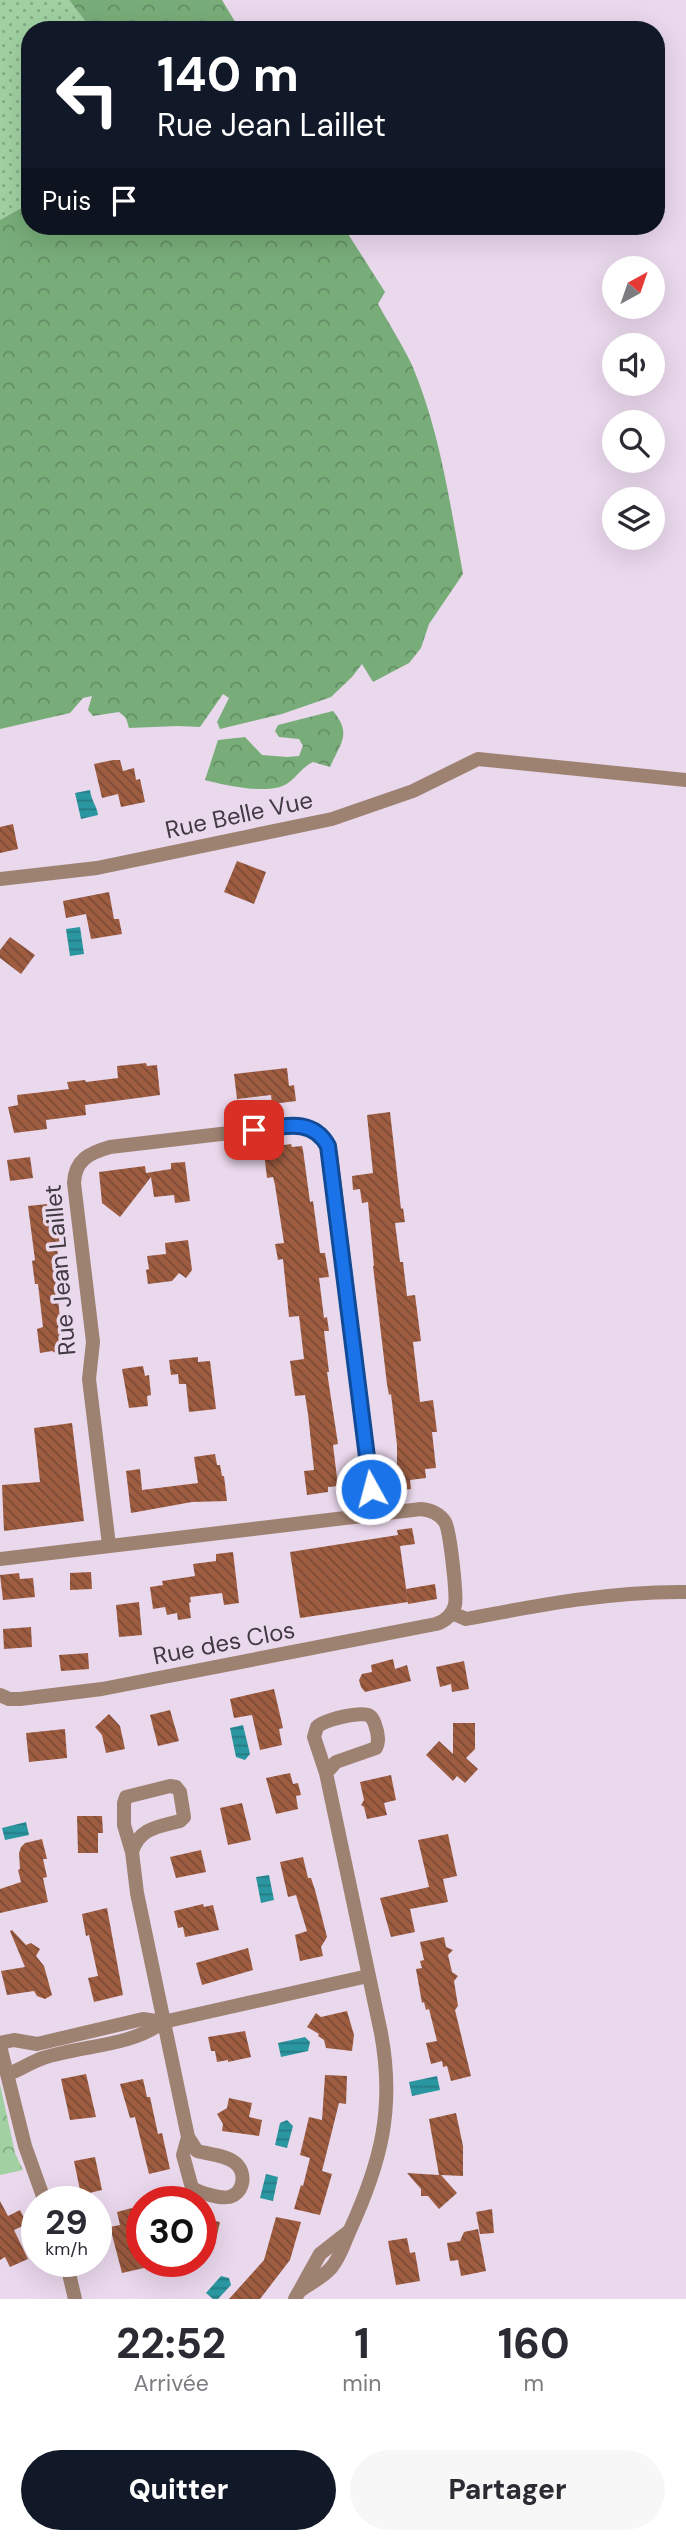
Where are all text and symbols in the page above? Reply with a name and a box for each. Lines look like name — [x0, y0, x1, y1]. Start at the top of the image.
text: 140 m — [157, 42, 299, 106]
icon: left — [42, 49, 133, 140]
text: Rue Jean Laillet — [157, 104, 386, 146]
icon: arrive — [105, 182, 143, 220]
text: Puis — [42, 184, 91, 218]
north arrow — [602, 256, 665, 318]
map controls — [602, 256, 665, 550]
button: sound — [602, 333, 665, 396]
button: search — [602, 410, 665, 473]
button: layers — [602, 487, 665, 550]
street label: Rue Belle Vue — [162, 784, 315, 845]
pin — [224, 1100, 284, 1160]
icon: arrive — [235, 1111, 273, 1149]
street label: Rue Jean Laillet — [37, 1183, 82, 1357]
position arrow — [334, 1452, 408, 1526]
street label: Rue des Clos — [150, 1614, 298, 1671]
speed limit sign: 30 — [126, 2186, 217, 2277]
text: 29 — [45, 2199, 88, 2245]
text: km/h — [45, 2237, 88, 2261]
text: 22:52 — [116, 2316, 226, 2371]
text: 1 — [354, 2316, 370, 2371]
text: 160 — [498, 2316, 570, 2371]
text: Arrivée — [133, 2368, 209, 2398]
text: min — [342, 2368, 382, 2398]
text: m — [523, 2368, 544, 2398]
button: Quitter — [21, 2450, 336, 2530]
button: Partager — [350, 2450, 665, 2530]

